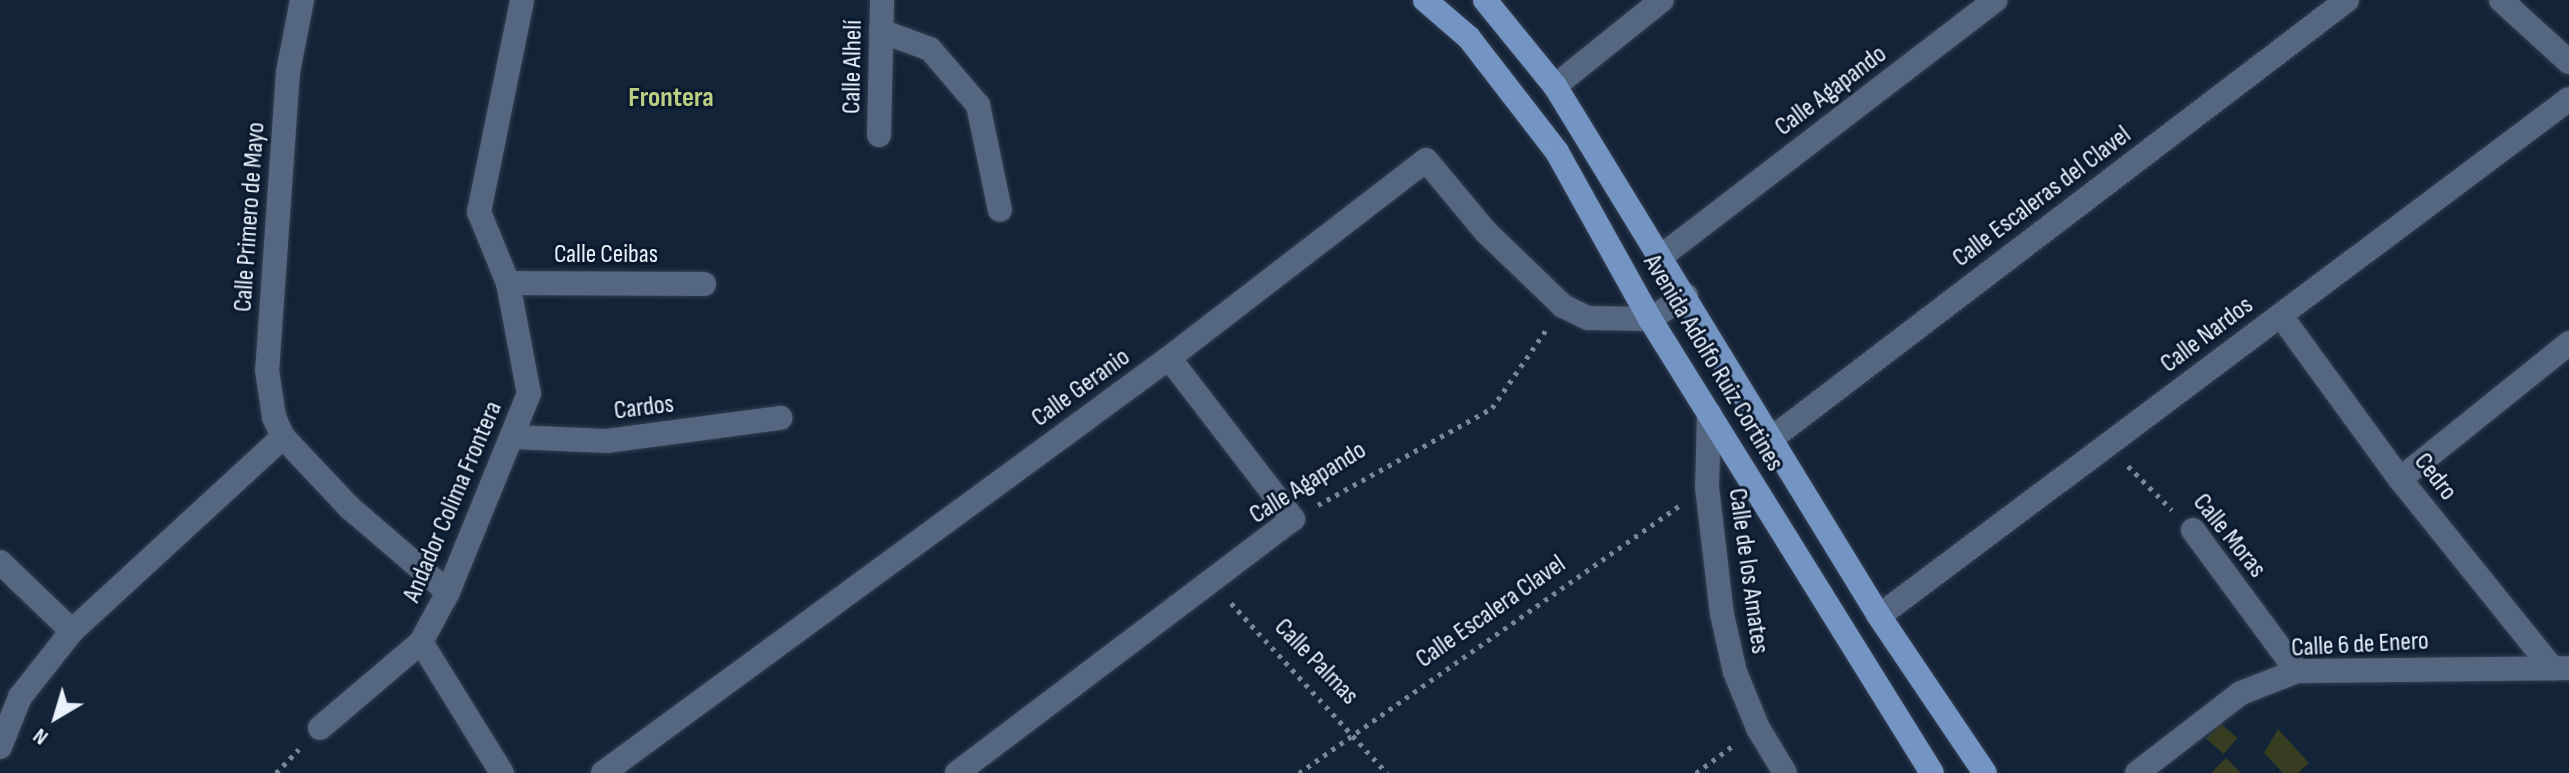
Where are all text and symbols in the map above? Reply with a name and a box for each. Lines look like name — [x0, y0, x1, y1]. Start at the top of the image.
street label: Calle Alhelí — [837, 20, 869, 114]
street label: Calle Agapando — [1769, 39, 1893, 143]
district label: Frontera — [628, 81, 714, 115]
street label: Calle Escaleras del Clavel — [1947, 120, 2137, 274]
street label: Calle Primero de Mayo — [228, 121, 272, 313]
street label: Calle Ceibas — [554, 239, 658, 271]
street label: Avenida Adolfo Ruiz Cortines — [1636, 249, 1790, 477]
street label: Calle Nardos — [2155, 290, 2259, 380]
street label: Calle Geranio — [1026, 342, 1136, 434]
street label: Cardos — [612, 389, 676, 427]
street label: Andador Colima Frontera — [397, 397, 509, 607]
street label: Calle Agapando — [1244, 435, 1372, 531]
street label: Cedro — [2407, 447, 2463, 507]
street label: Calle de los Amates — [1721, 486, 1775, 656]
street label: Calle Moras — [2186, 488, 2272, 584]
street label: Calle Escalera Clavel — [1410, 549, 1572, 675]
street label: Calle Palmas — [1267, 612, 1365, 712]
street label: Calle 6 de Enero — [2291, 626, 2429, 664]
north arrow — [16, 677, 96, 757]
text: N — [28, 722, 54, 751]

